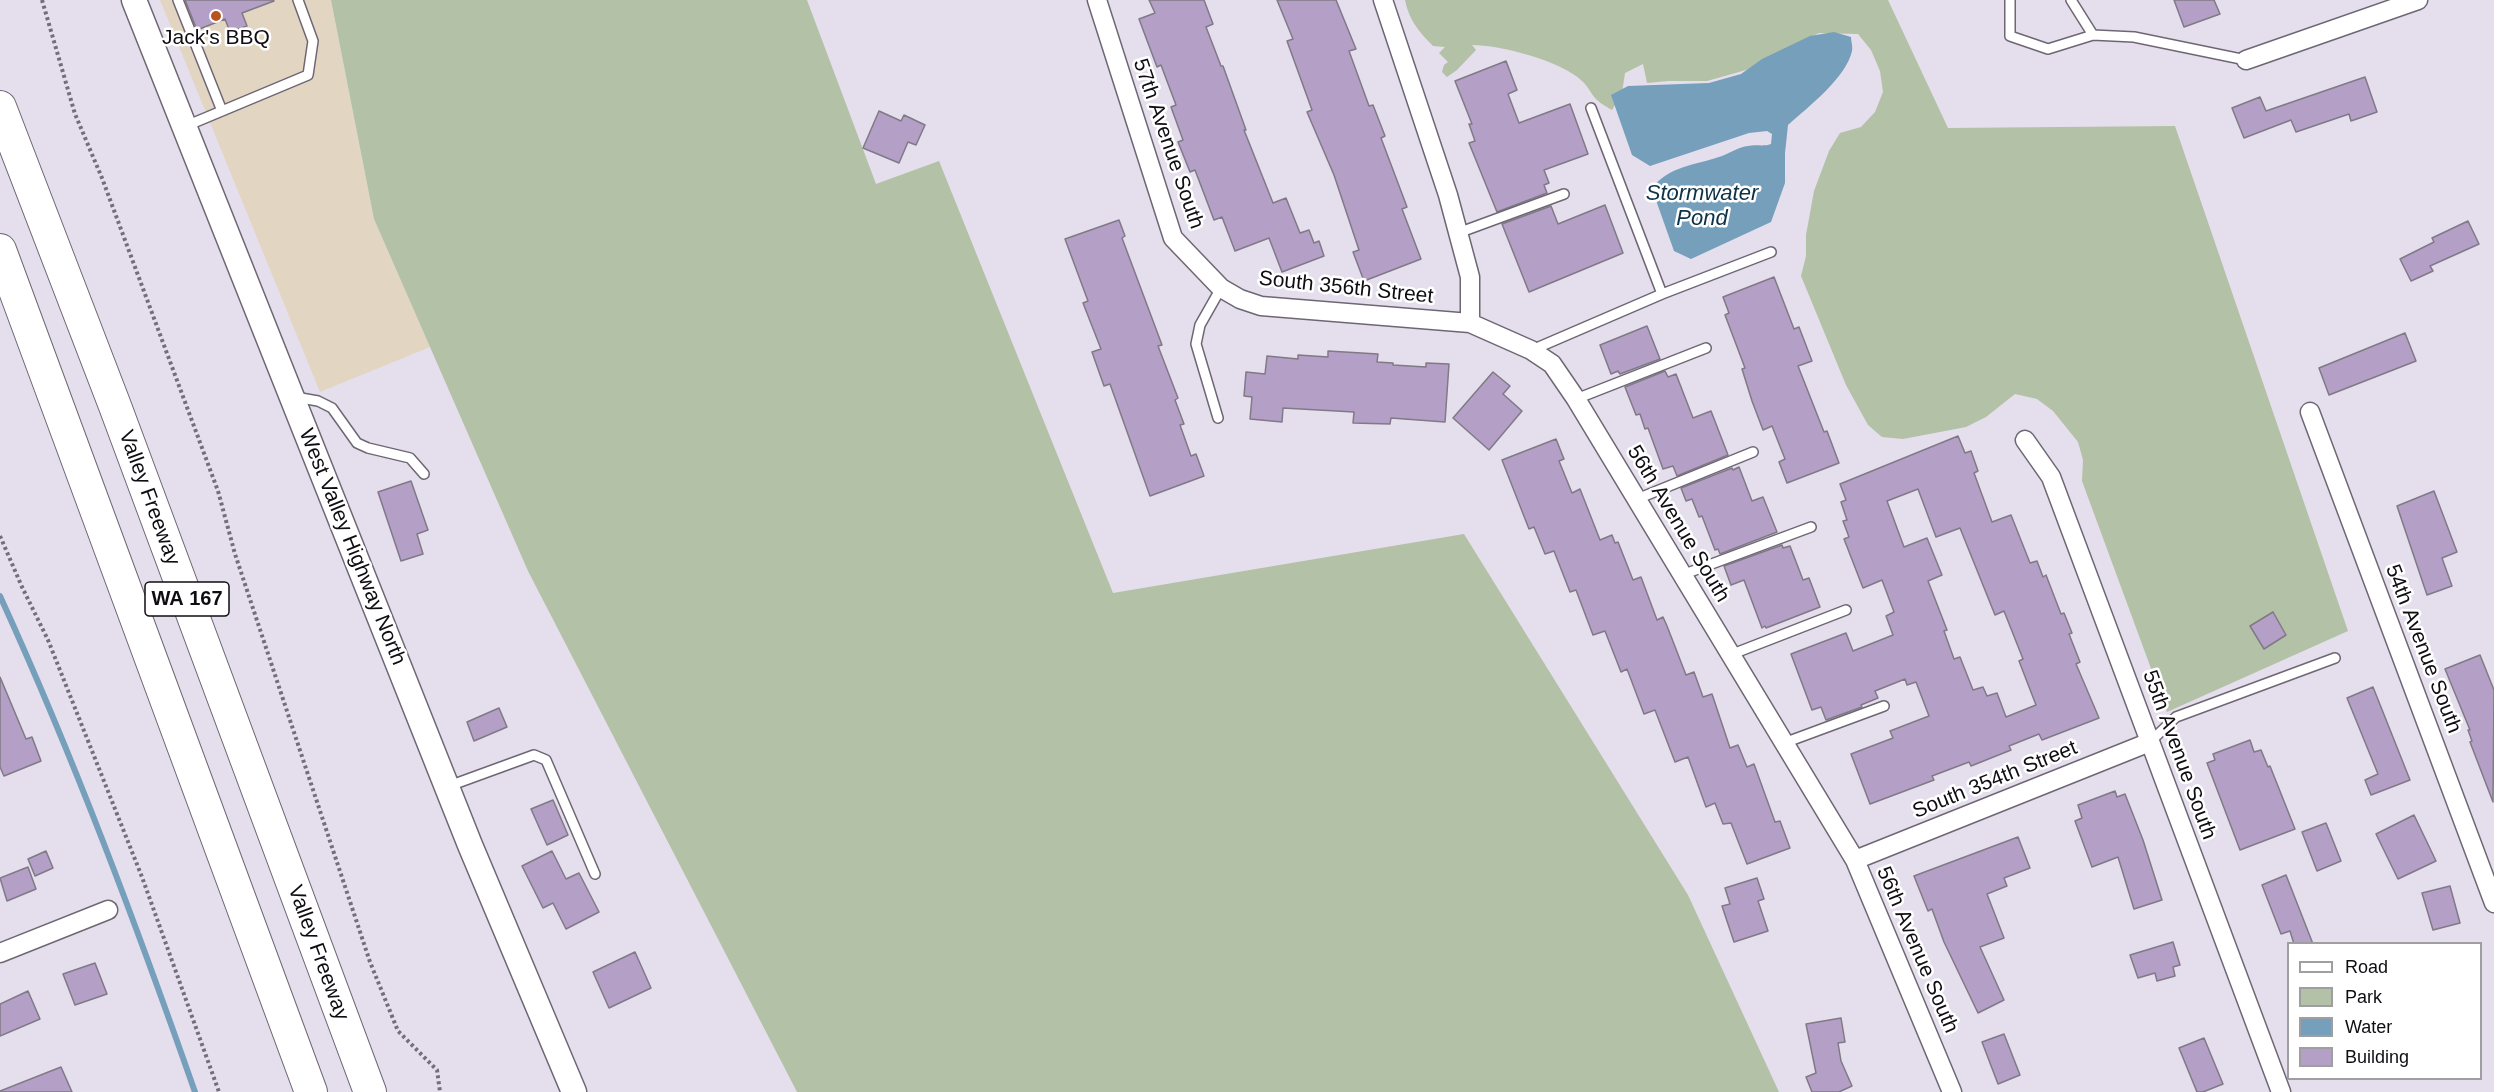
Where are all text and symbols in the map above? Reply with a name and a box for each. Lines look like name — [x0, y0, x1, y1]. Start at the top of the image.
marker: Jack's BBQ — [209, 9, 223, 23]
place label: Jack's BBQ — [162, 25, 270, 51]
street label: 57th Avenue South — [1127, 56, 1209, 232]
water label: Stormwater Pond — [1646, 181, 1758, 232]
street label: South 356th Street — [1258, 266, 1434, 310]
street label: West Valley Highway North — [293, 425, 411, 669]
street label: Valley Freeway — [113, 427, 185, 569]
street label: 56th Avenue South — [1621, 441, 1735, 607]
street label: 54th Avenue South — [2379, 561, 2467, 737]
road number: WA 167 — [145, 582, 229, 616]
street label: 55th Avenue South — [2137, 667, 2221, 843]
street label: South 354th Street — [1909, 736, 2081, 824]
street label: 56th Avenue South — [1871, 863, 1963, 1037]
street label: Valley Freeway — [282, 882, 354, 1024]
legend — [2287, 942, 2482, 1080]
text: Road — [2345, 957, 2388, 977]
text: Park — [2345, 987, 2382, 1007]
text: Water — [2345, 1017, 2392, 1037]
text: Building — [2345, 1047, 2409, 1067]

